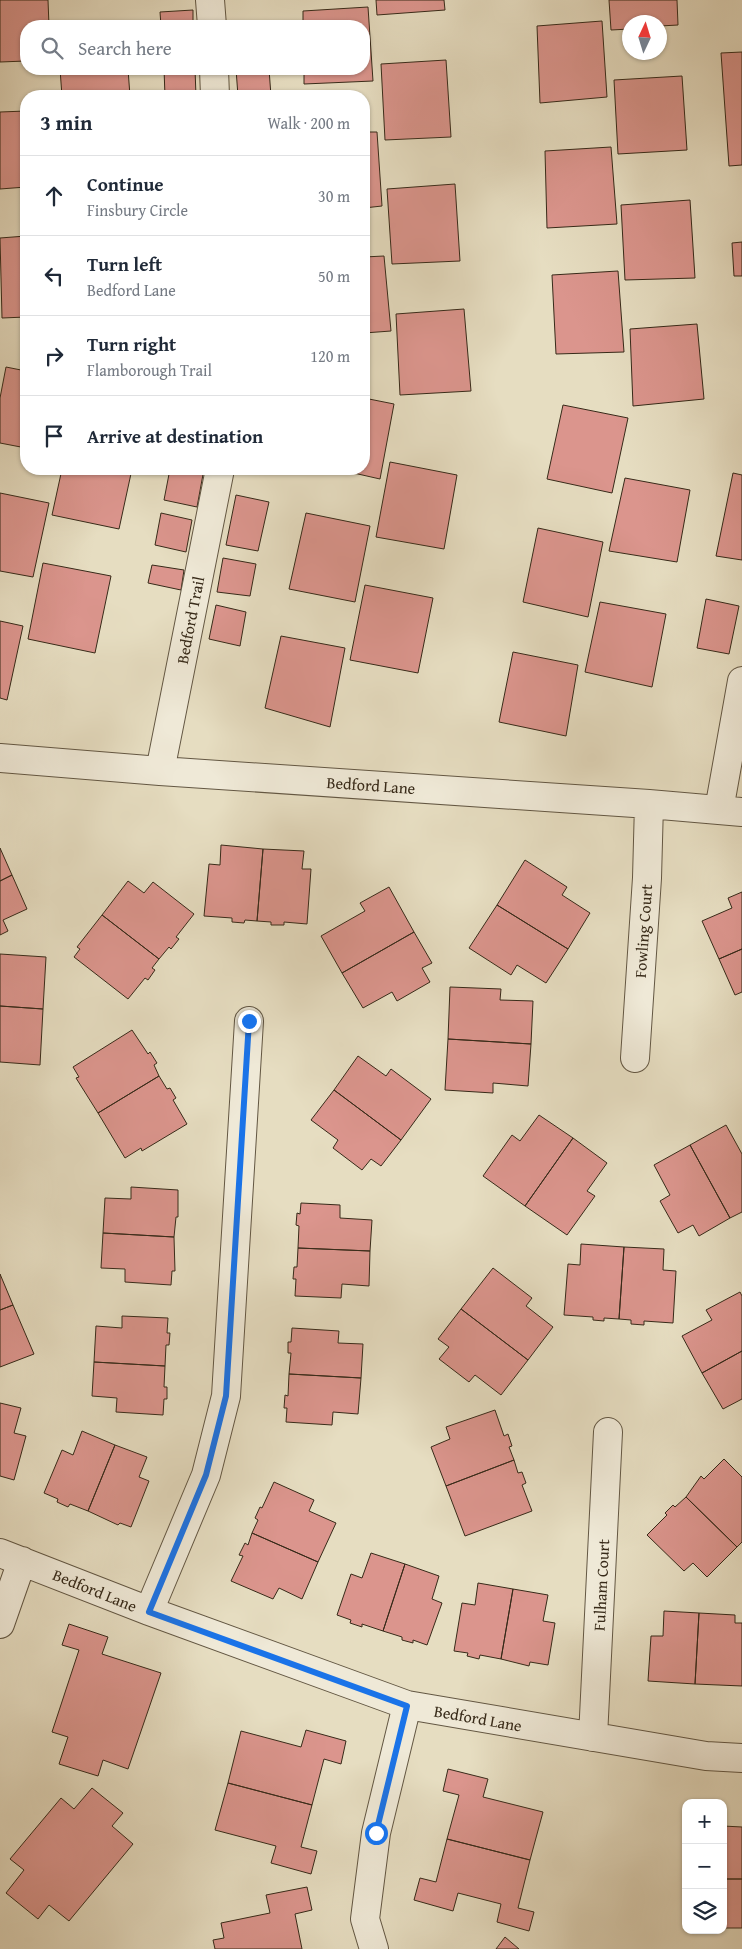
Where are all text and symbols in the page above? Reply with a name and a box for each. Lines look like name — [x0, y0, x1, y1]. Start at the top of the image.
north arrow — [622, 15, 667, 60]
search box — [20, 20, 370, 75]
icon: search — [38, 34, 66, 62]
text: Search here — [78, 34, 172, 62]
text: 3 min — [40, 107, 92, 138]
text: Walk · 200 m — [267, 111, 350, 135]
text: Continue — [87, 170, 164, 198]
icon: ahead — [40, 182, 68, 210]
text: 30 m — [318, 184, 350, 208]
text: Finsbury Circle — [87, 198, 188, 222]
text: Turn left — [87, 250, 162, 278]
icon: left — [40, 262, 68, 290]
text: 50 m — [318, 264, 350, 288]
text: Bedford Lane — [87, 278, 176, 302]
text: Turn right — [87, 330, 176, 358]
icon: right — [40, 342, 68, 370]
text: 120 m — [310, 344, 350, 368]
text: Flamborough Trail — [87, 358, 212, 382]
icon: arrive — [40, 422, 68, 450]
text: Arrive at destination — [87, 422, 263, 450]
street label: Bedford Trail — [170, 574, 210, 666]
street label: Bedford Lane — [326, 770, 416, 800]
street label: Fowling Court — [628, 883, 658, 979]
route end — [238, 1010, 261, 1033]
street label: Fulham Court — [587, 1538, 615, 1631]
street label: Bedford Lane — [49, 1562, 141, 1618]
street label: Bedford Lane — [432, 1698, 524, 1738]
map controls — [682, 1799, 727, 1934]
button: + — [682, 1799, 727, 1844]
route start — [365, 1822, 388, 1845]
button: − — [682, 1844, 727, 1889]
button: layers — [682, 1889, 727, 1934]

